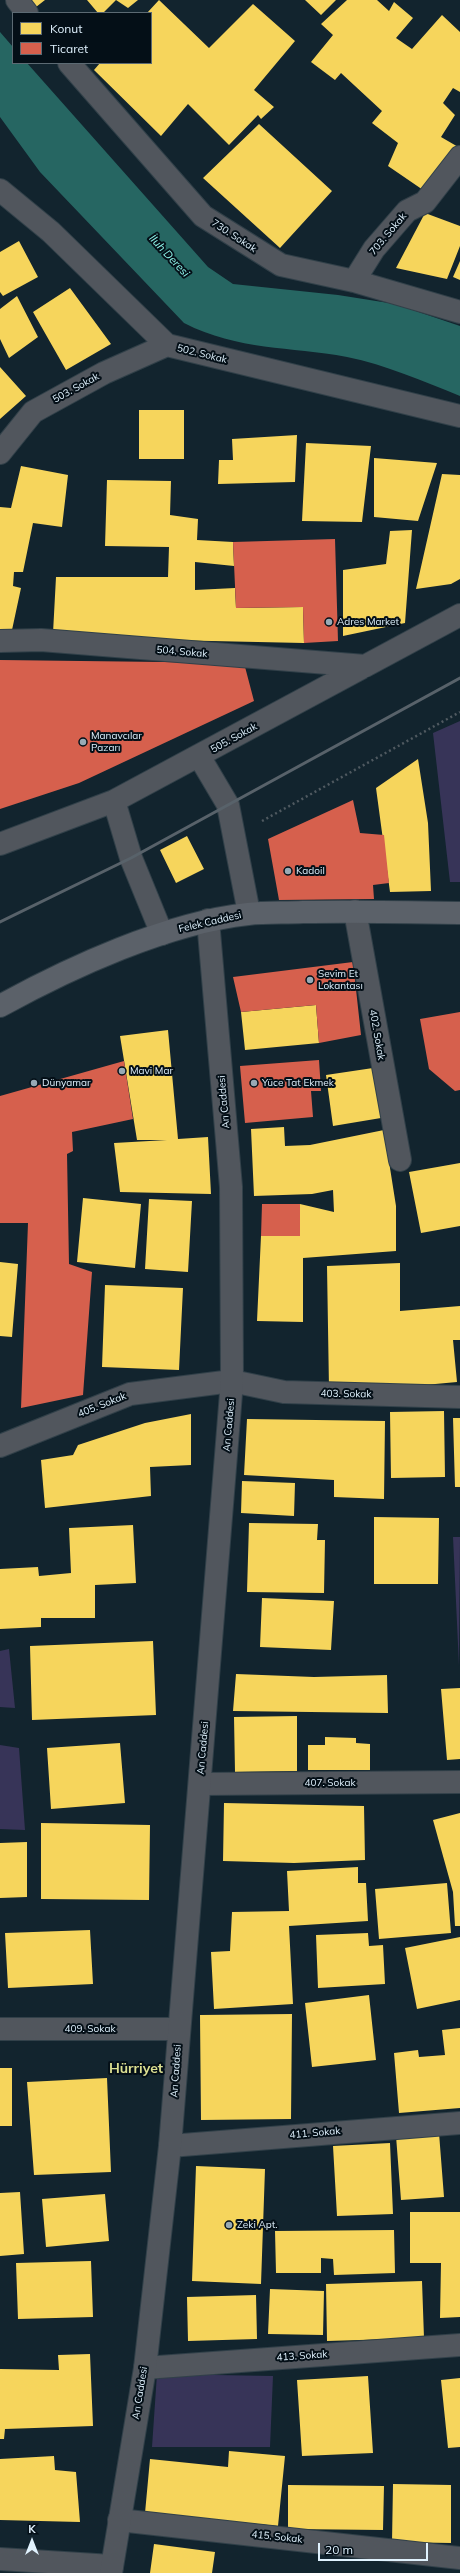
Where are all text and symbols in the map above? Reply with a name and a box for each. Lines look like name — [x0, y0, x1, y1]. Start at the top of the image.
legend — [12, 12, 152, 64]
text: Konut — [50, 21, 82, 36]
text: Ticaret — [50, 41, 88, 56]
street label: 703. Sokak — [367, 211, 409, 257]
street label: 730. Sokak — [209, 217, 259, 255]
water label: İluh Deresi — [146, 232, 192, 280]
street label: 502. Sokak — [176, 342, 228, 366]
street label: 503. Sokak — [51, 370, 101, 406]
place label: Adres Market — [337, 616, 399, 628]
marker: Adres Market — [324, 617, 334, 627]
street label: 504. Sokak — [156, 644, 208, 660]
street label: 505. Sokak — [209, 720, 259, 756]
place label: Manavcılar Pazarı — [91, 730, 142, 754]
marker: Manavcılar Pazarı — [78, 737, 88, 747]
place label: Kadoil — [296, 865, 325, 877]
marker: Kadoil — [283, 866, 293, 876]
street label: Felek Caddesi — [178, 909, 242, 935]
place label: Sevim Et Lokantası — [318, 968, 363, 992]
marker: Sevim Et Lokantası — [305, 975, 315, 985]
street label: 402. Sokak — [367, 1009, 387, 1061]
place label: Mavi Mar — [130, 1065, 173, 1077]
marker: Mavi Mar — [117, 1066, 127, 1076]
street label: Arı Caddesi — [216, 1075, 232, 1129]
place label: Dünyamar — [42, 1077, 91, 1089]
place label: Yüce Tat Ekmek — [262, 1077, 334, 1089]
marker: Dünyamar — [29, 1078, 39, 1088]
marker: Yüce Tat Ekmek — [249, 1078, 259, 1088]
street label: 403. Sokak — [320, 1388, 372, 1400]
street label: 405. Sokak — [76, 1390, 128, 1420]
street label: Arı Caddesi — [221, 1398, 237, 1452]
street label: Arı Caddesi — [195, 1721, 211, 1775]
street label: 407. Sokak — [304, 1777, 356, 1789]
street label: 409. Sokak — [64, 2023, 116, 2035]
street label: Arı Caddesi — [168, 2044, 184, 2098]
district label: Hürriyet — [109, 2061, 163, 2077]
street label: 411. Sokak — [289, 2125, 341, 2141]
place label: Zeki Apt. — [237, 2219, 278, 2231]
marker: Zeki Apt. — [224, 2220, 234, 2230]
street label: 413. Sokak — [276, 2348, 328, 2364]
street label: Arı Caddesi — [130, 2366, 150, 2420]
north arrow — [12, 2521, 52, 2561]
text: K — [28, 2522, 36, 2536]
street label: 415. Sokak — [251, 2528, 303, 2546]
scale bar — [320, 2535, 430, 2561]
text: 20 m — [325, 2542, 353, 2557]

